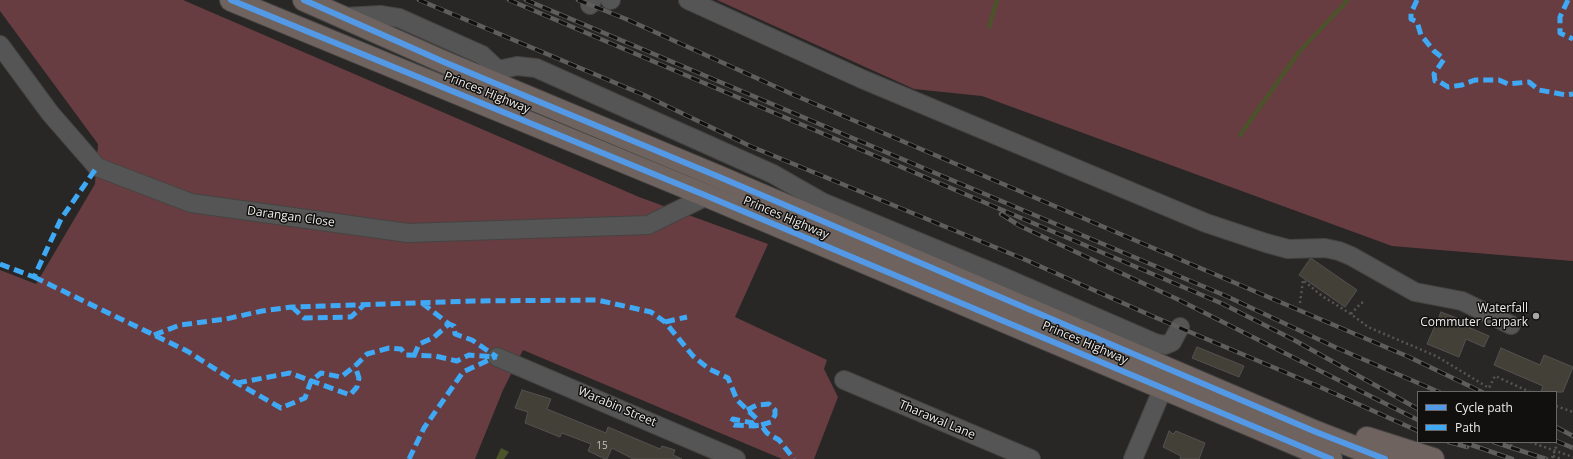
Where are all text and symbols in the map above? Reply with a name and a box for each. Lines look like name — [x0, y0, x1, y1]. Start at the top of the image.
street label: Princes Highway — [442, 69, 532, 117]
street label: Princes Highway — [741, 193, 831, 243]
street label: Darangan Close — [246, 204, 336, 230]
place label: Waterfall Commuter Carpark — [1420, 302, 1528, 330]
marker: Waterfall Commuter Carpark — [1531, 311, 1541, 321]
street label: Princes Highway — [1040, 318, 1130, 368]
street label: Warabin Street — [576, 384, 658, 430]
legend — [1417, 391, 1557, 443]
street label: Tharawal Lane — [897, 397, 977, 443]
text: Cycle path — [1455, 399, 1513, 416]
text: Path — [1455, 419, 1481, 436]
house number: 15 — [596, 440, 608, 452]

